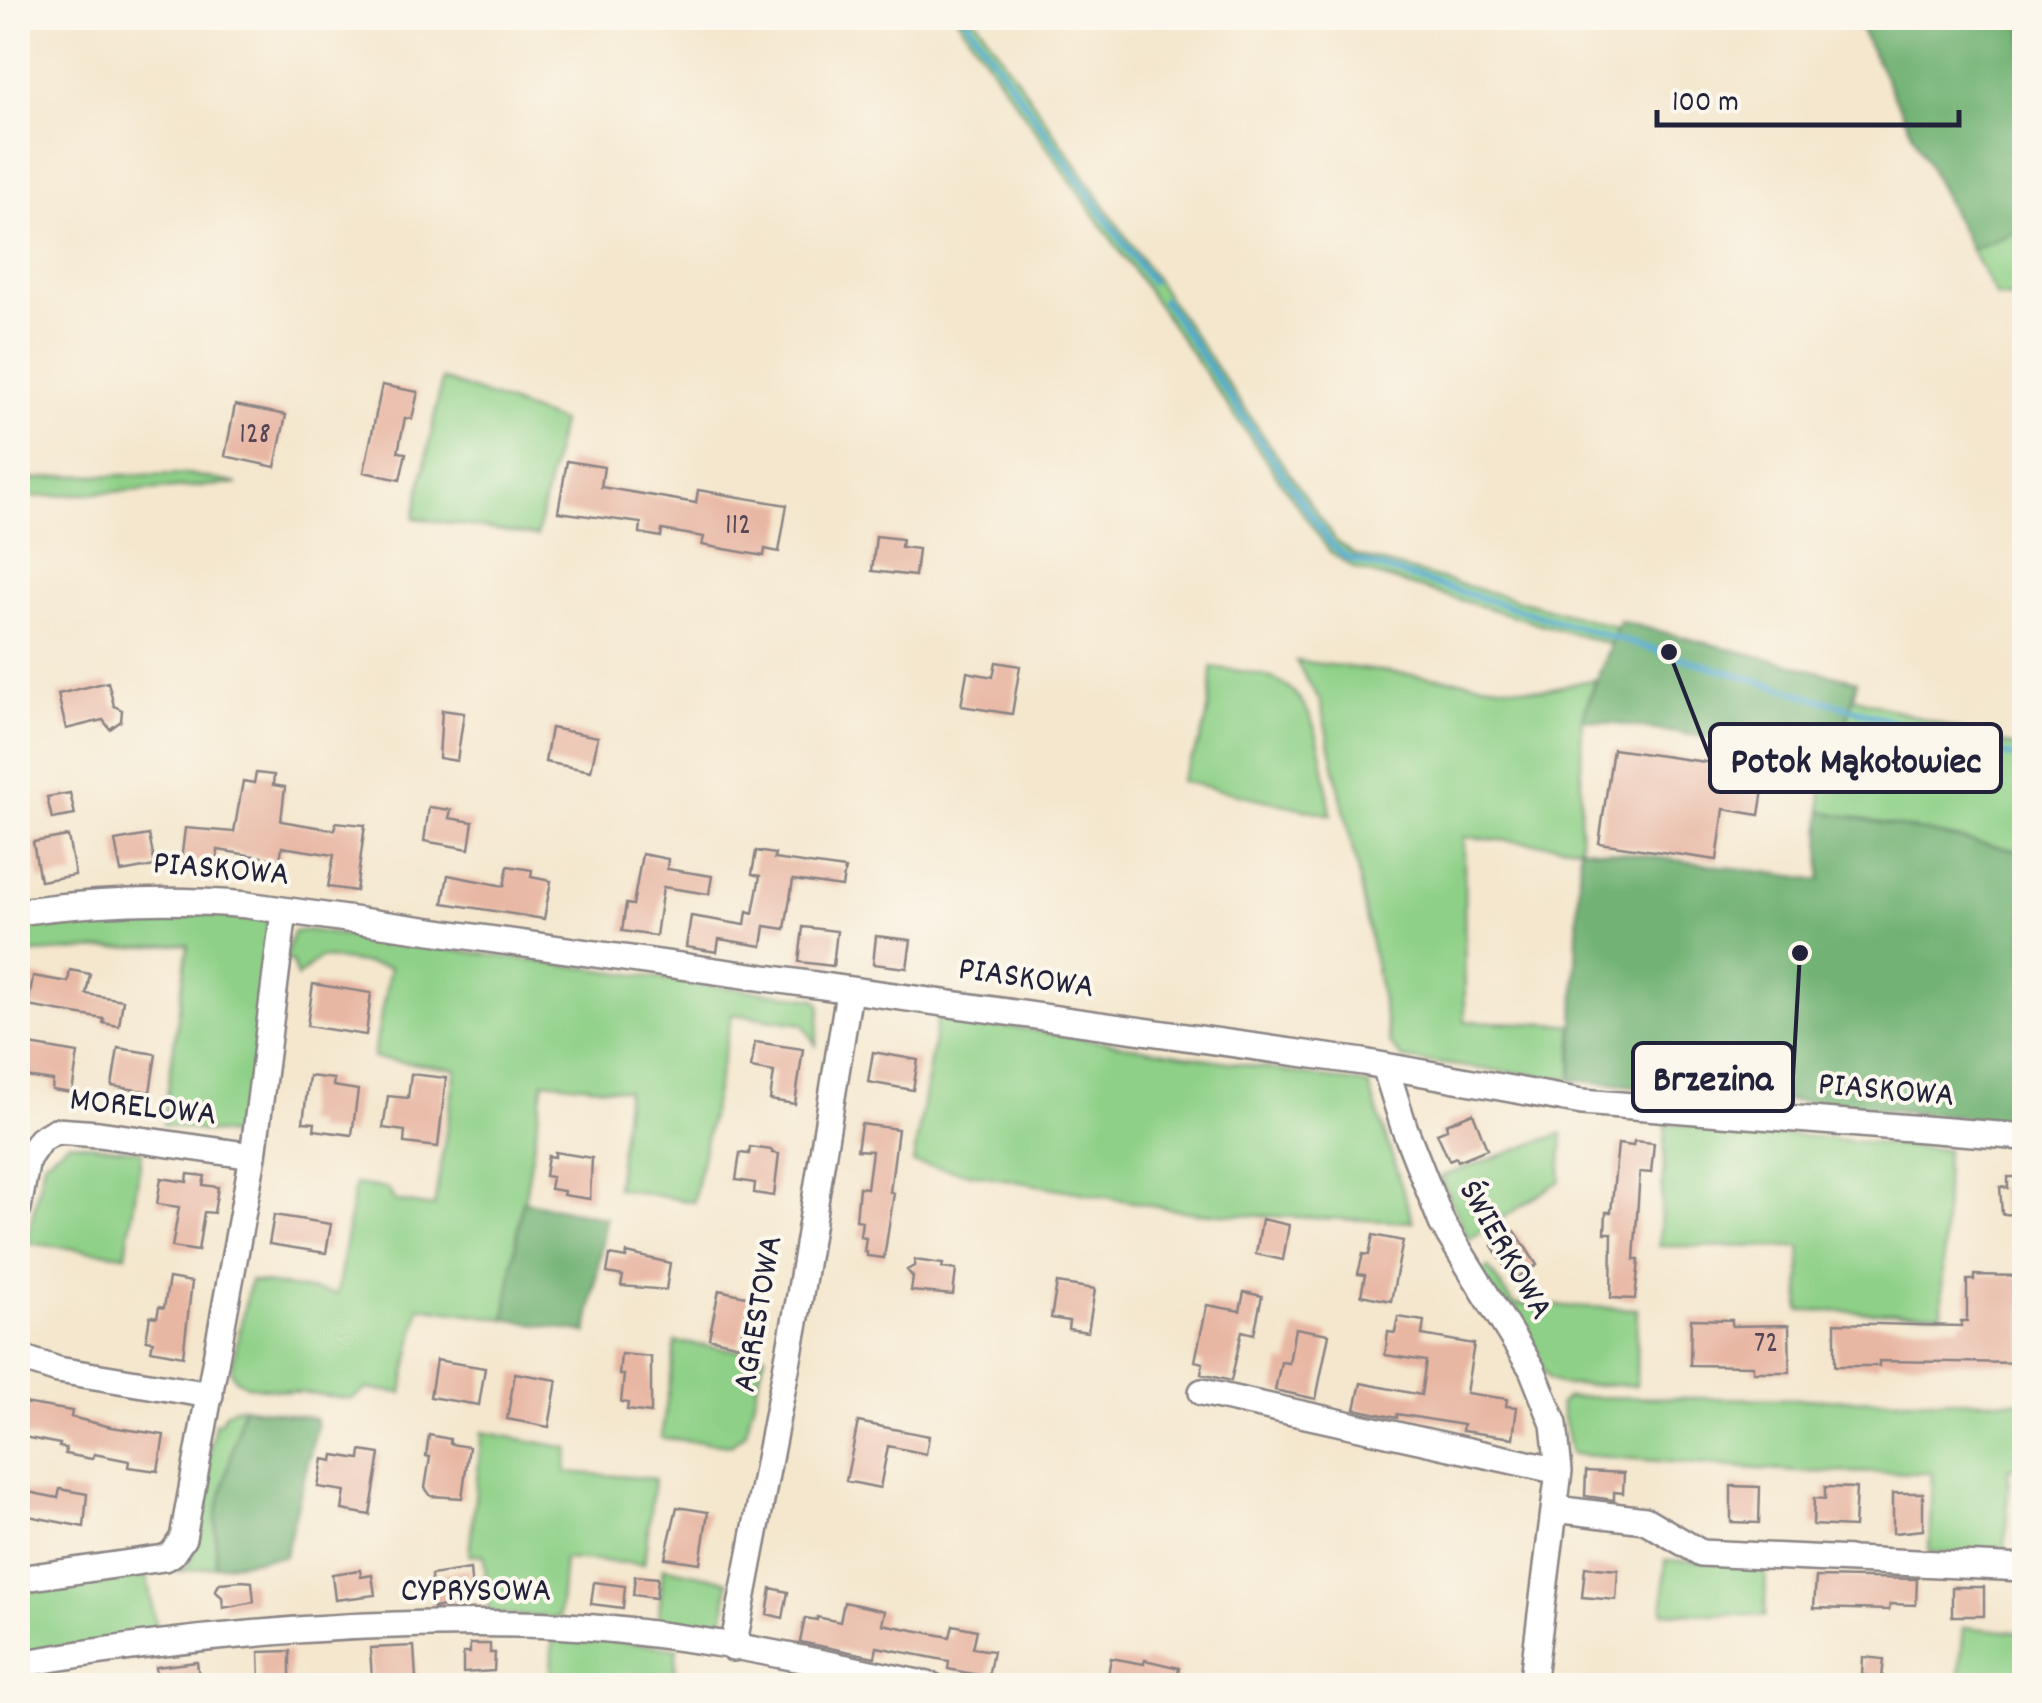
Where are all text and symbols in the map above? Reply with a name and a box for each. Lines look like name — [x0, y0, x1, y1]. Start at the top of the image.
scale bar — [1657, 65, 1960, 127]
text: 100 m — [1672, 83, 1739, 126]
house number: 128 — [239, 415, 271, 458]
house number: 112 — [725, 506, 751, 549]
callout: Potok Mąkołowiec — [1710, 724, 2001, 792]
text: Potok Mąkołowiec — [1731, 737, 1981, 792]
street label: PIASKOWA — [151, 840, 291, 902]
street label: PIASKOWA — [955, 946, 1097, 1014]
callout: Brzezina — [1633, 1043, 1793, 1111]
text: Brzezina — [1653, 1055, 1774, 1110]
street label: PIASKOWA — [1816, 1061, 1956, 1123]
street label: MORELOWA — [67, 1076, 219, 1142]
street label: ŚWIERKOWA — [1444, 1172, 1564, 1330]
street label: AGRESTOWA — [722, 1232, 798, 1396]
house number: 72 — [1754, 1324, 1778, 1367]
street label: CYPRYSOWA — [401, 1568, 551, 1618]

